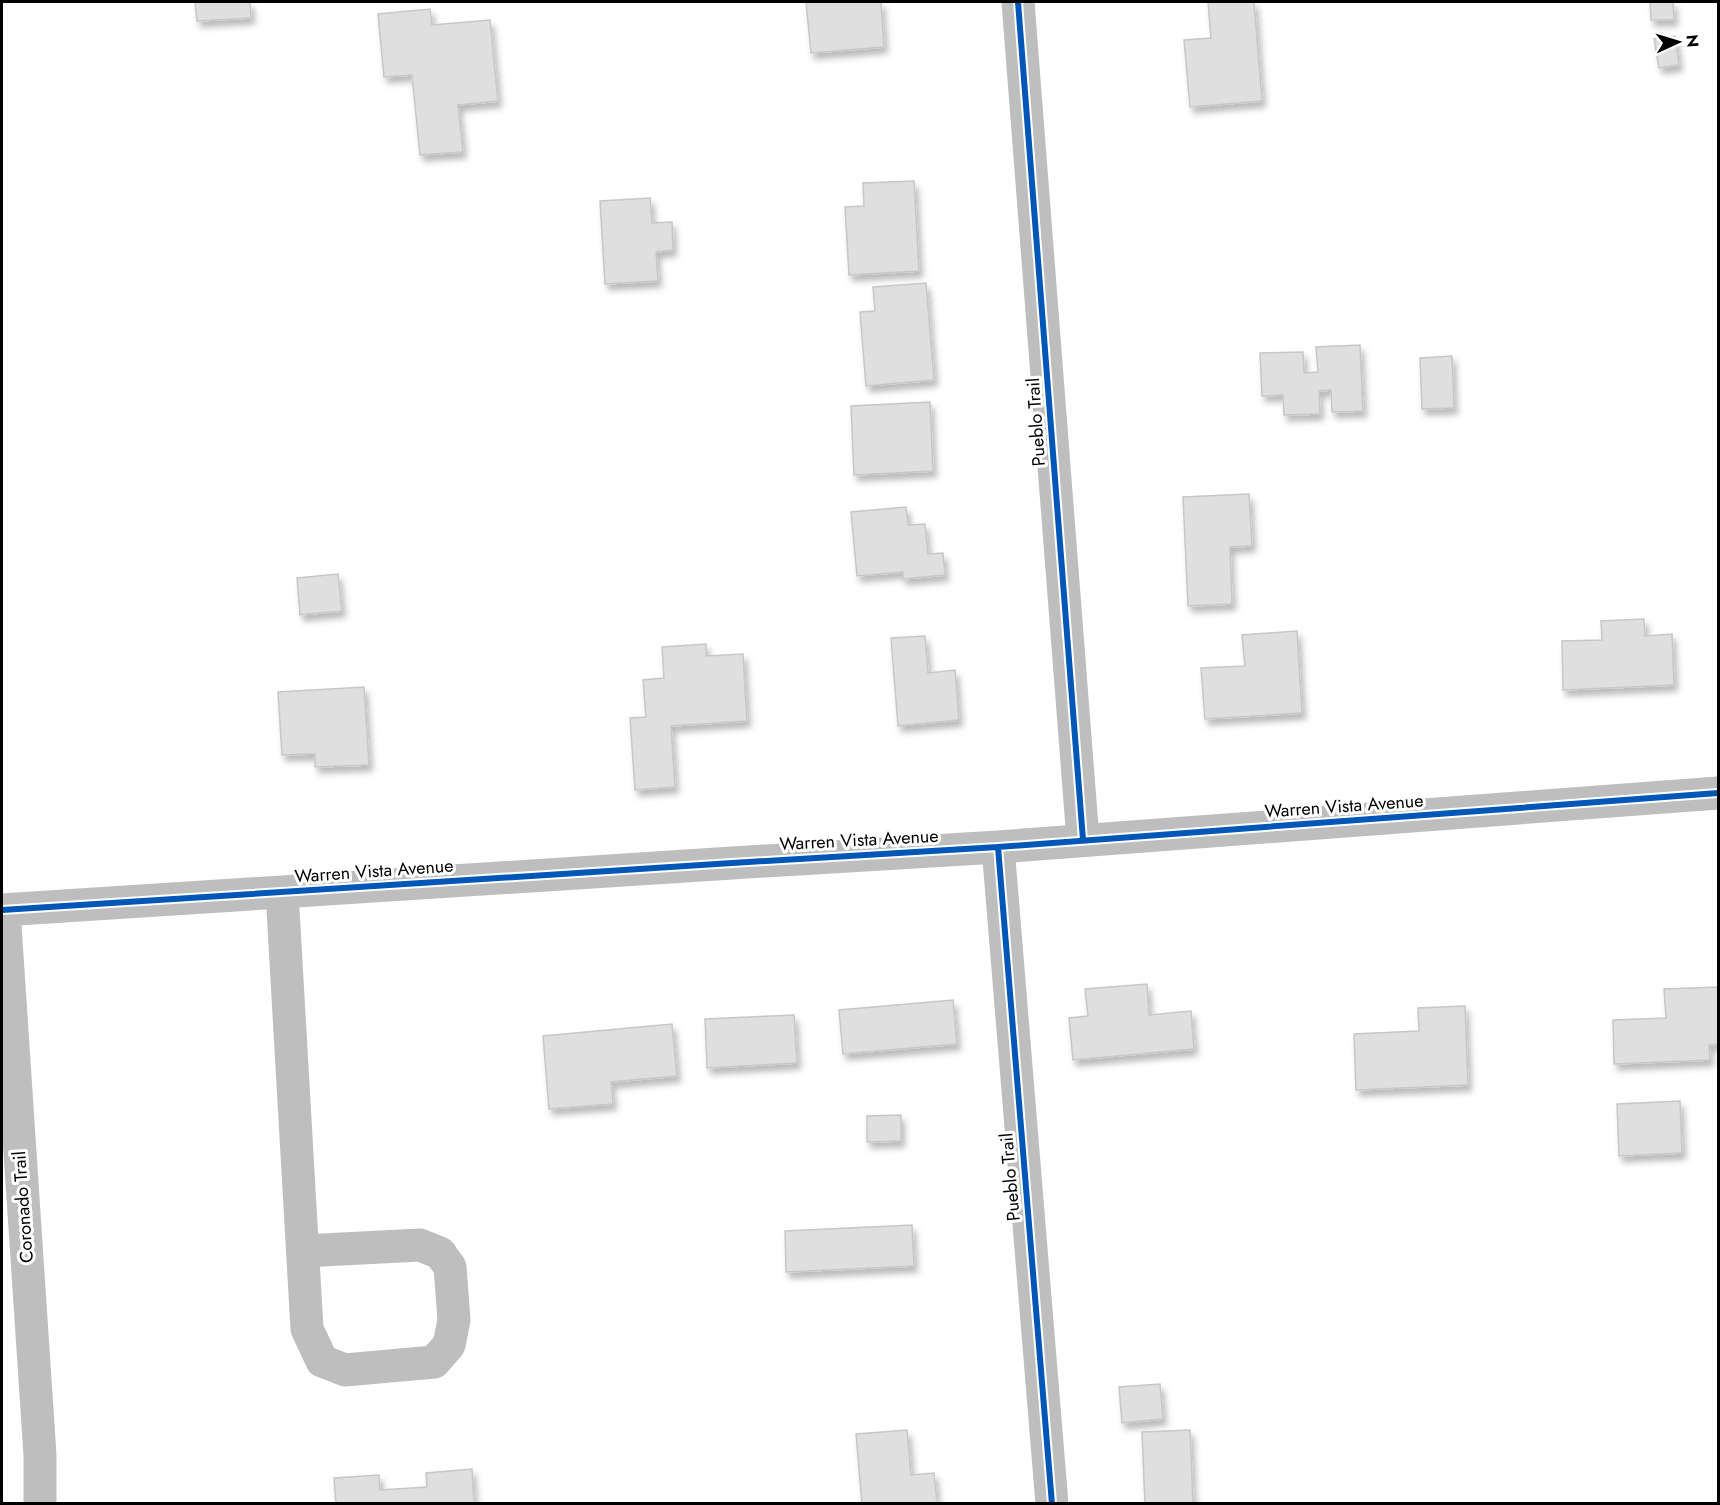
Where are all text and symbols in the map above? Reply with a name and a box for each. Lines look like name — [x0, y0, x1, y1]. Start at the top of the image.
north arrow — [1648, 12, 1708, 72]
text: N — [1681, 34, 1704, 48]
street label: Pueblo Trail — [1020, 377, 1052, 467]
street label: Warren Vista Avenue — [1264, 787, 1424, 825]
street label: Warren Vista Avenue — [779, 823, 939, 857]
street label: Warren Vista Avenue — [294, 852, 454, 890]
street label: Pueblo Trail — [993, 1132, 1027, 1222]
street label: Coronado Trail — [6, 1150, 40, 1264]

